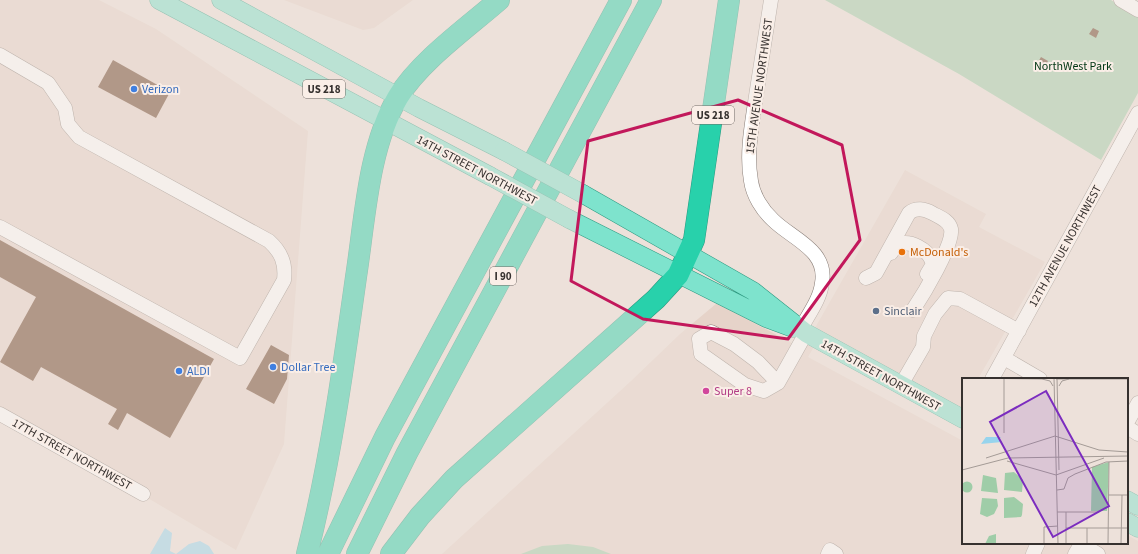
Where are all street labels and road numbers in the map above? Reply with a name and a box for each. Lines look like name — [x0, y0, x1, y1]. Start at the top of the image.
street label: 15TH AVENUE NORTHWEST — [742, 17, 778, 155]
road number: US 218 — [303, 80, 345, 98]
road number: US 218 — [692, 106, 734, 124]
street label: 14TH STREET NORTHWEST — [413, 131, 541, 210]
street label: 12TH AVENUE NORTHWEST — [1025, 182, 1106, 310]
road number: I 90 — [490, 267, 516, 285]
street label: 14TH STREET NORTHWEST — [818, 335, 944, 416]
street label: 17TH STREET NORTHWEST — [9, 414, 135, 495]

